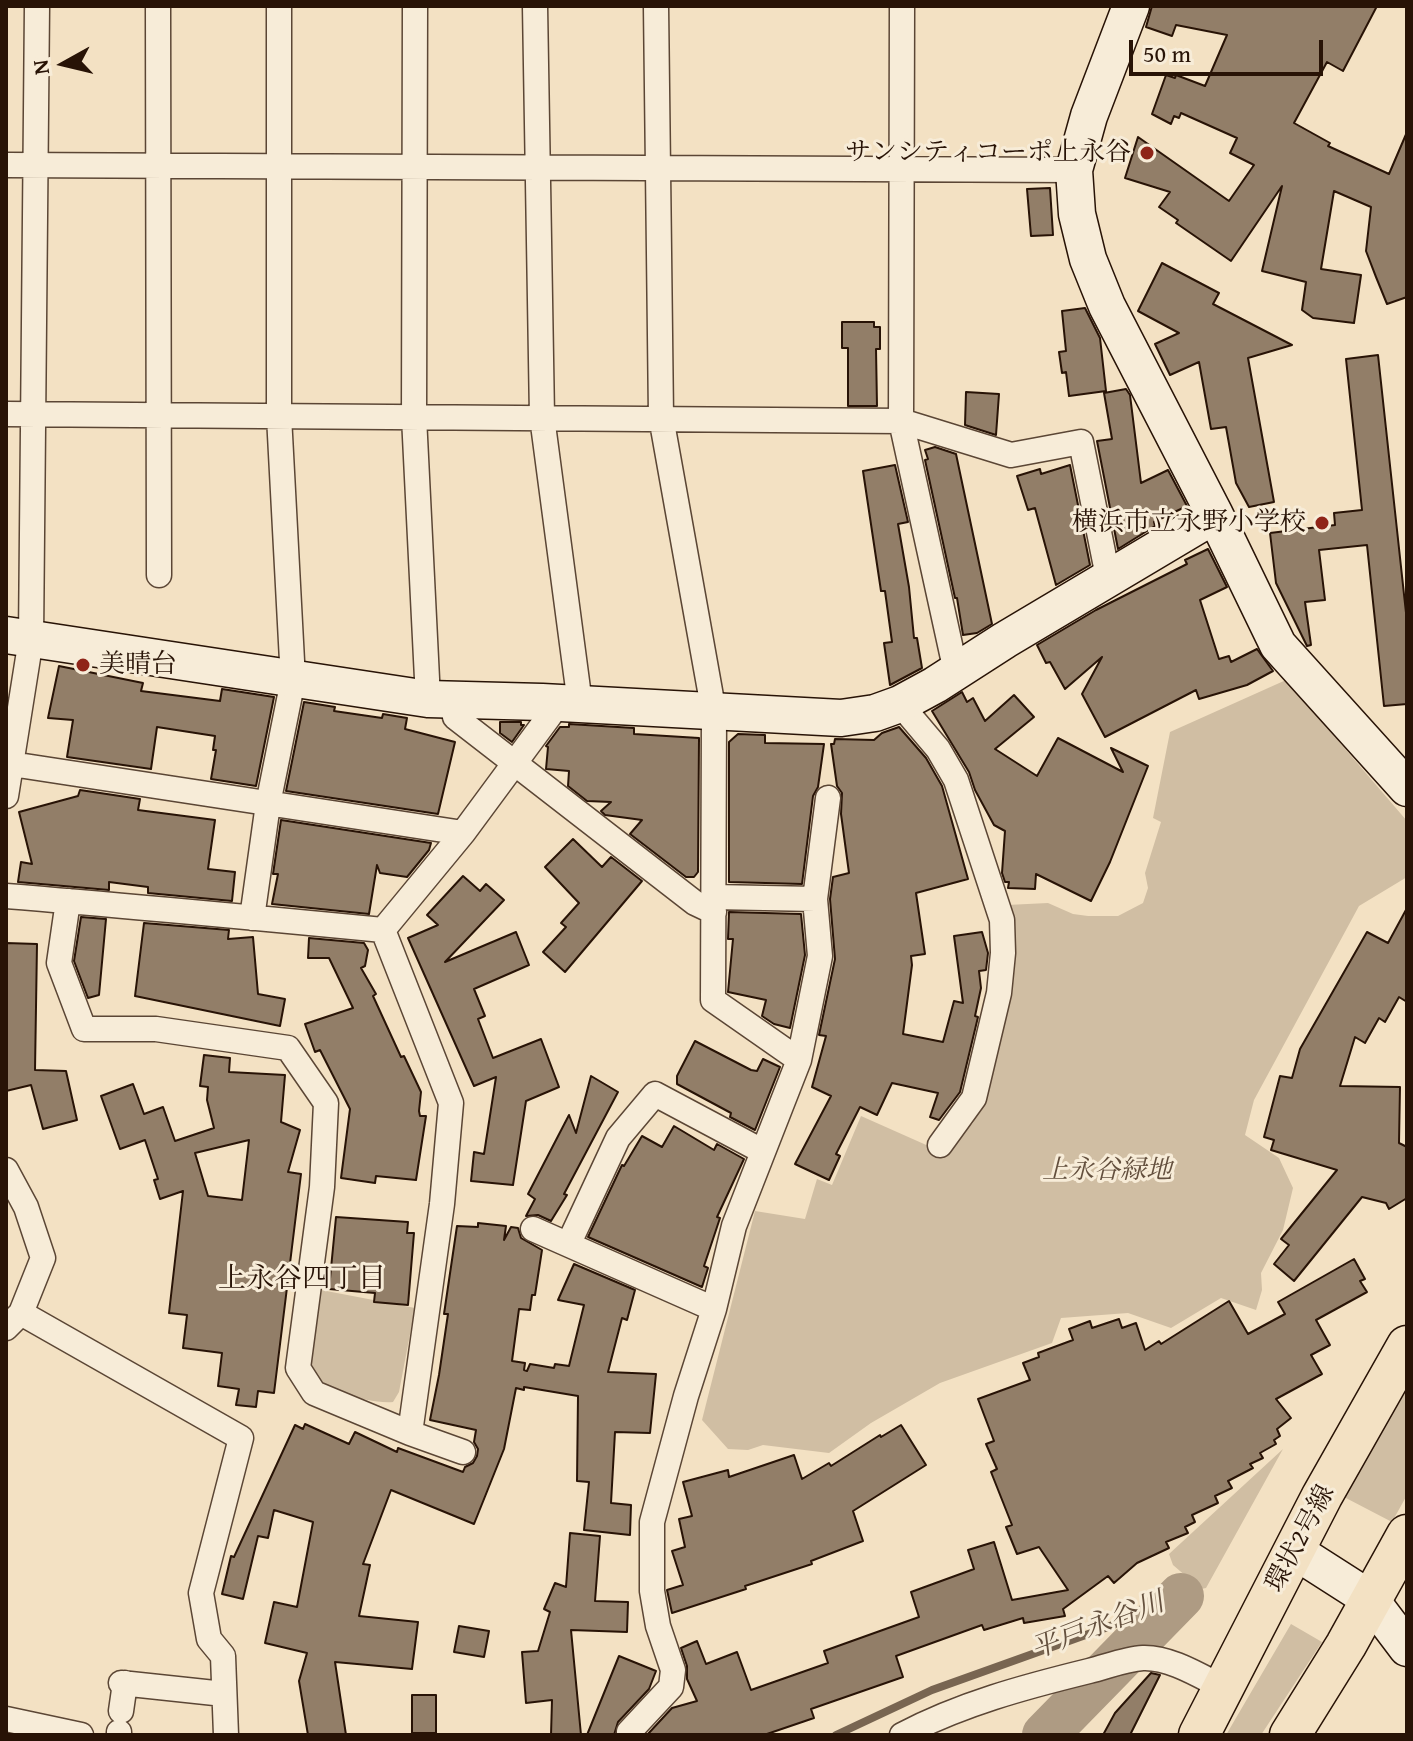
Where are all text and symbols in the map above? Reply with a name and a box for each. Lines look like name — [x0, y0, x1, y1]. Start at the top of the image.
north arrow — [24, 24, 104, 104]
scale bar — [1133, 24, 1327, 74]
text: 50 m — [1143, 36, 1191, 71]
text: N — [23, 58, 57, 77]
place label: サンシティコーポ上永谷 — [845, 137, 1131, 169]
marker: サンシティコーポ上永谷 — [1138, 144, 1156, 162]
place label: 横浜市立永野小学校 — [1072, 507, 1306, 539]
marker: 横浜市立永野小学校 — [1313, 514, 1331, 532]
place label: 美晴台 — [99, 649, 177, 681]
marker: 美晴台 — [74, 656, 92, 674]
park label: 上永谷緑地 — [1042, 1155, 1172, 1187]
district label: 上永谷四丁目 — [218, 1263, 386, 1297]
street label: 環状2号線 — [1260, 1480, 1342, 1598]
water label: 平戸永谷川 — [1027, 1586, 1169, 1668]

